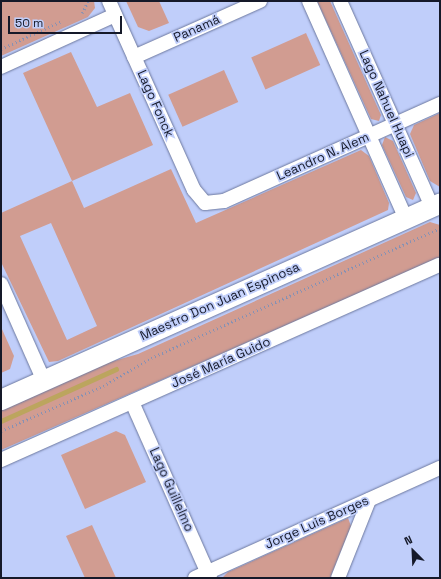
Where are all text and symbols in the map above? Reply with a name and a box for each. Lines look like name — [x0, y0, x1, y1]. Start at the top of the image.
scale bar — [10, 8, 124, 34]
street label: Panamá — [171, 12, 223, 46]
text: 50 m — [15, 15, 43, 31]
street label: Lago Nahuel Huapi — [355, 48, 417, 160]
street label: Lago Fonck — [133, 68, 177, 140]
street label: Leandro N. Alem — [274, 130, 372, 184]
street label: Maestro Don Juan Espinosa — [138, 260, 302, 344]
street label: José María Guido — [169, 334, 273, 392]
street label: Lago Guillelmo — [146, 446, 196, 534]
street label: Jorge Luis Borges — [263, 493, 371, 553]
north arrow — [393, 531, 433, 571]
text: N — [402, 532, 414, 548]

